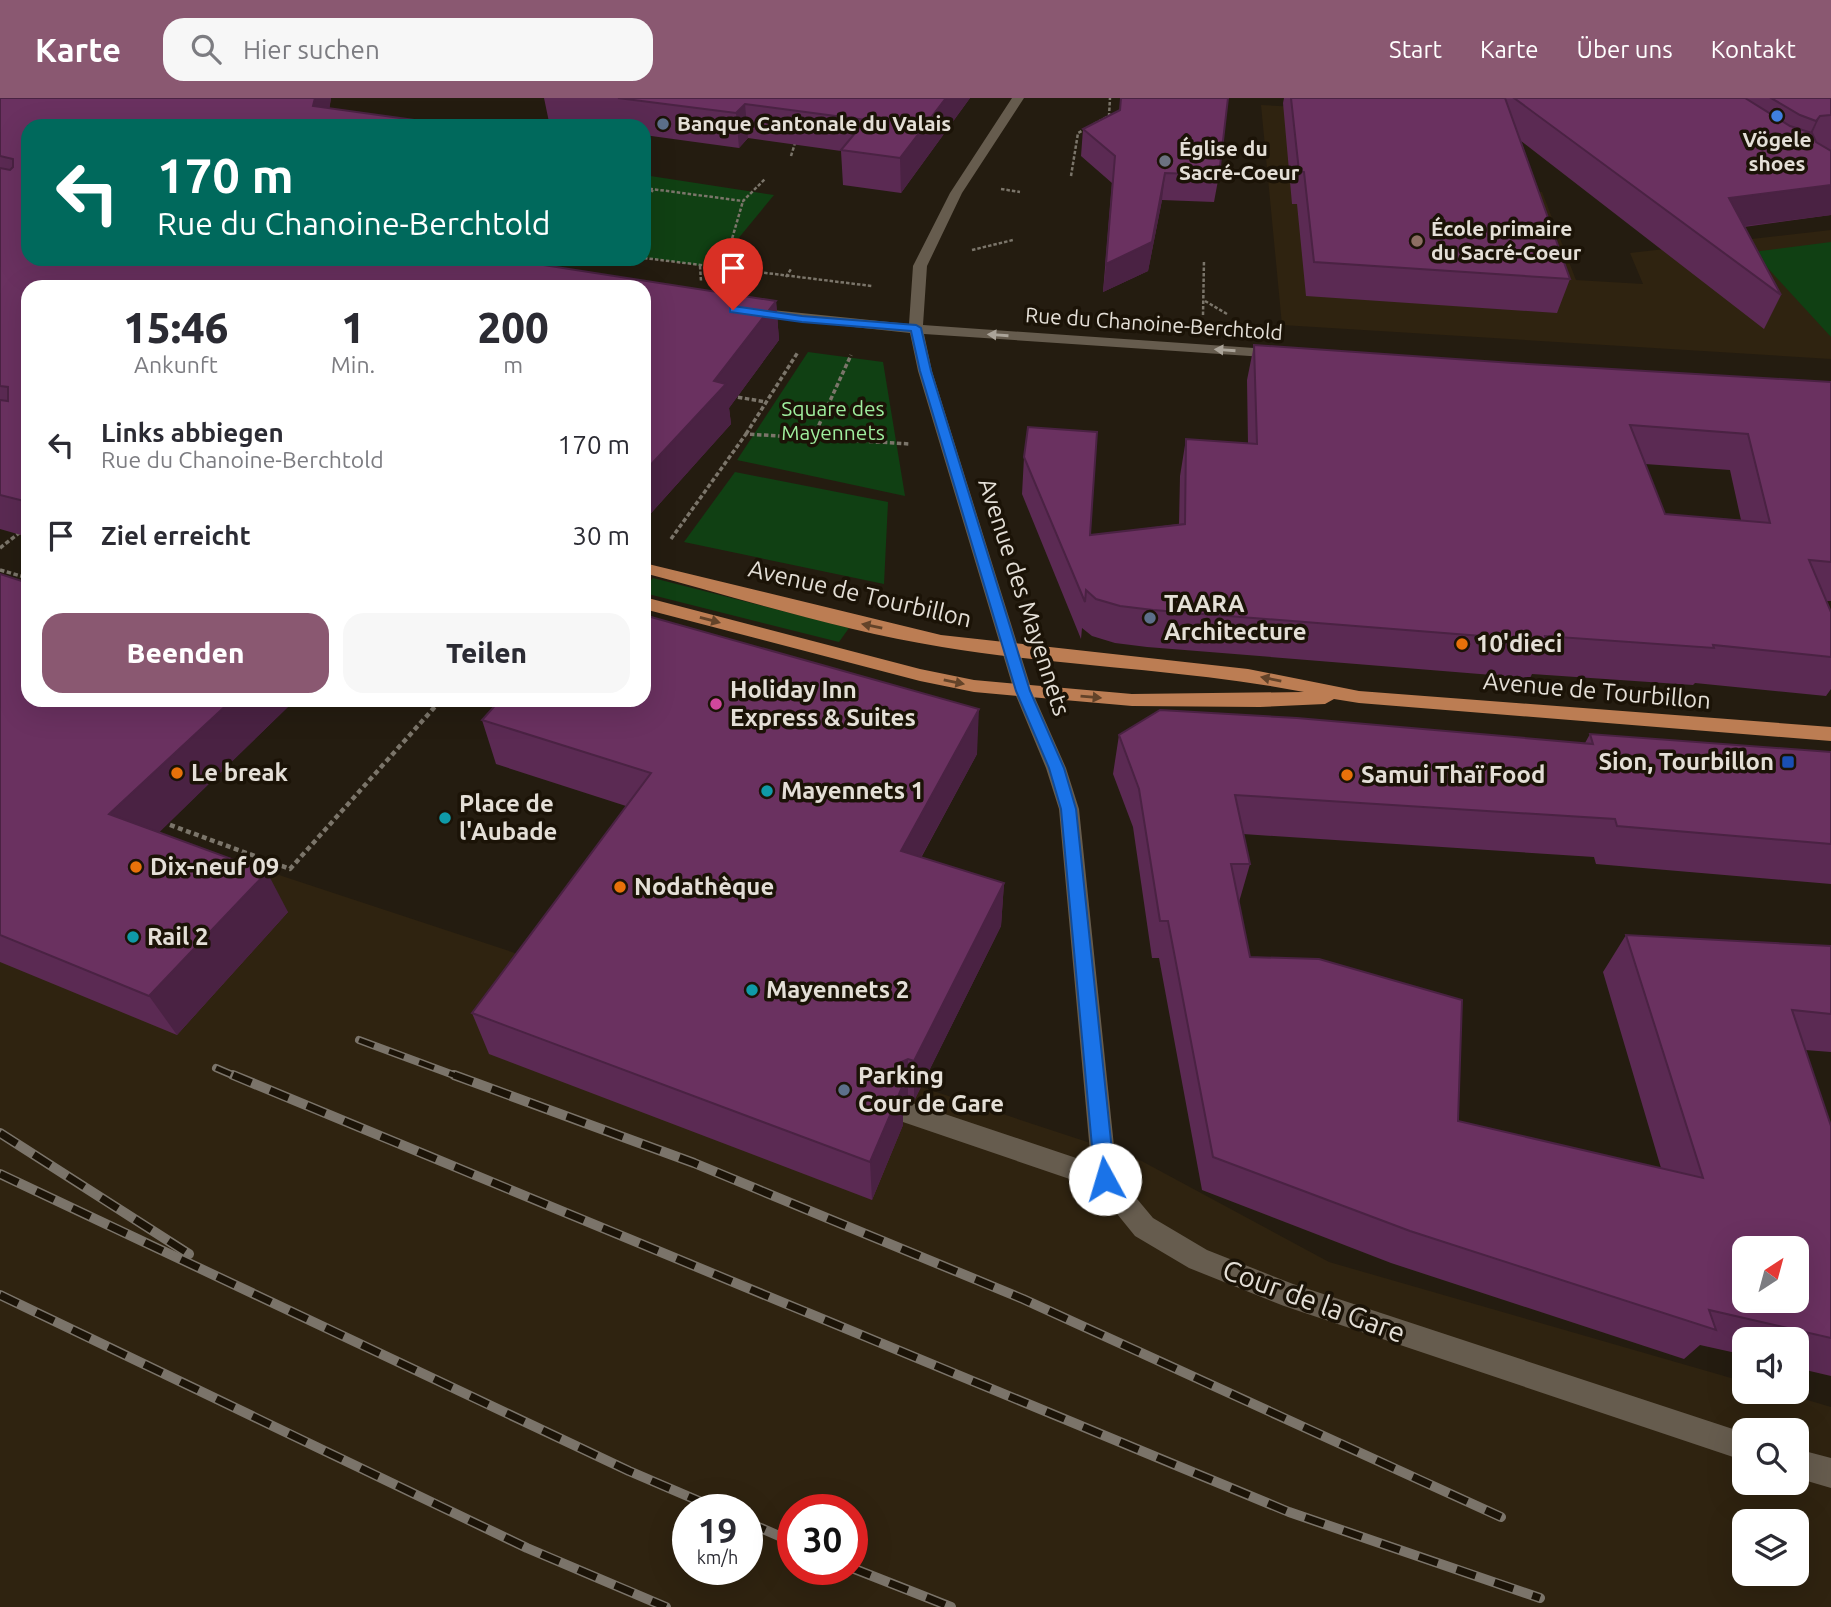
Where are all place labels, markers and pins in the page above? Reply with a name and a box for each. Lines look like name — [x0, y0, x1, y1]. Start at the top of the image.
marker: Vögele shoes — [1769, 108, 1785, 124]
place label: Banque Cantonale du Valais — [677, 111, 951, 135]
marker: Banque Cantonale du Valais — [655, 116, 671, 132]
place label: Vögele shoes — [1742, 127, 1812, 175]
place label: Église du Sacré-Coeur — [1179, 136, 1300, 184]
marker: Église du Sacré-Coeur — [1157, 153, 1173, 169]
place label: École primaire du Sacré-Coeur — [1431, 216, 1582, 264]
marker: École primaire du Sacré-Coeur — [1409, 233, 1425, 249]
pin — [703, 238, 763, 310]
place label: TAARA Architecture — [1164, 590, 1307, 645]
marker: TAARA Architecture — [1142, 610, 1158, 626]
place label: 10'dieci — [1476, 630, 1562, 657]
marker: 10'dieci — [1454, 636, 1470, 652]
place label: Holiday Inn Express & Suites — [730, 676, 916, 731]
marker: Holiday Inn Express & Suites — [708, 696, 724, 712]
place label: Sion, Tourbillon — [1598, 748, 1774, 775]
marker: Sion, Tourbillon — [1780, 754, 1796, 770]
place label: Le break — [191, 759, 289, 786]
place label: Samui Thaï Food — [1361, 761, 1545, 788]
marker: Le break — [169, 765, 185, 781]
marker: Samui Thaï Food — [1339, 767, 1355, 783]
place label: Mayennets 1 — [781, 777, 924, 804]
marker: Mayennets 1 — [759, 783, 775, 799]
place label: Place de l'Aubade — [459, 790, 557, 845]
marker: Place de l'Aubade — [437, 810, 453, 826]
place label: Dix-neuf 09 — [150, 853, 279, 880]
marker: Dix-neuf 09 — [128, 859, 144, 875]
place label: Nodathèque — [634, 873, 774, 900]
marker: Nodathèque — [612, 879, 628, 895]
place label: Rail 2 — [147, 923, 208, 950]
marker: Rail 2 — [125, 929, 141, 945]
place label: Mayennets 2 — [766, 976, 909, 1003]
marker: Mayennets 2 — [744, 982, 760, 998]
place label: Parking Cour de Gare — [858, 1062, 1004, 1117]
marker: Parking Cour de Gare — [836, 1082, 852, 1098]

